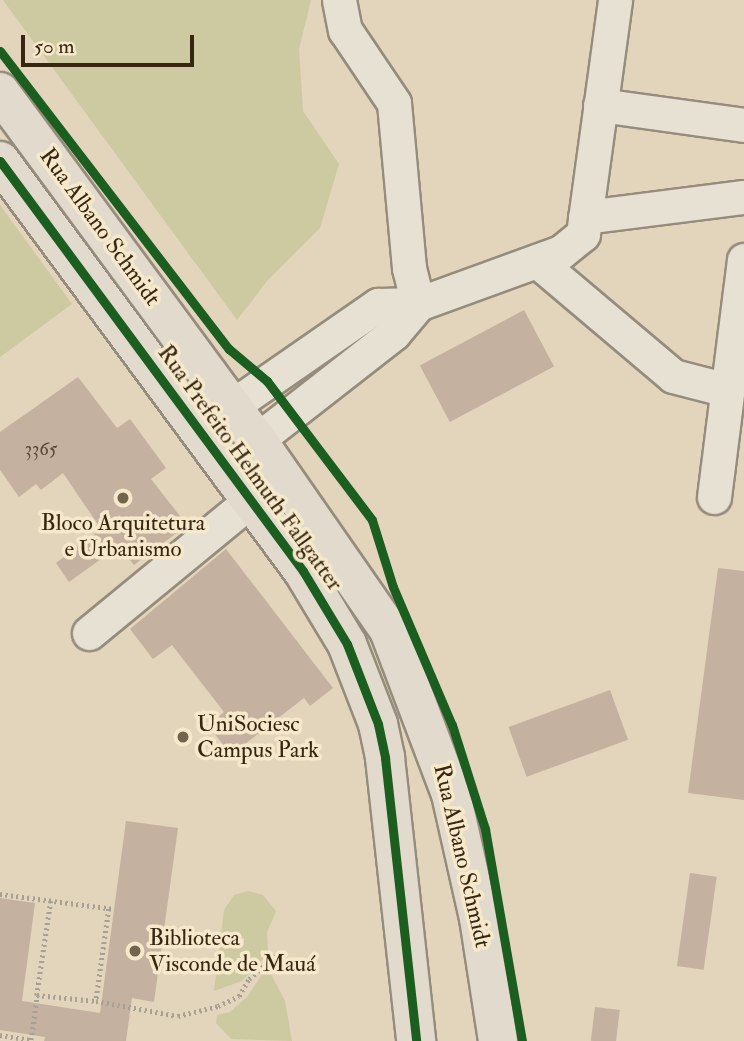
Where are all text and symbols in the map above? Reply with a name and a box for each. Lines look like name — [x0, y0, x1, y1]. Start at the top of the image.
scale bar — [24, 21, 198, 65]
text: 50 m — [34, 33, 75, 60]
street label: Rua Albano Schmidt — [34, 143, 166, 311]
street label: Rua Prefeito Helmuth Fallgatter — [152, 340, 348, 596]
house number: 3365 — [25, 439, 57, 461]
marker: Bloco Arquitetura e Urbanismo — [115, 490, 131, 506]
place label: Bloco Arquitetura e Urbanismo — [41, 509, 205, 563]
place label: UniSociesc Campus Park — [197, 710, 319, 764]
marker: UniSociesc Campus Park — [175, 729, 191, 745]
street label: Rua Albano Schmidt — [427, 761, 497, 951]
place label: Biblioteca Visconde de Mauá — [149, 924, 316, 978]
marker: Biblioteca Visconde de Mauá — [127, 943, 143, 959]

